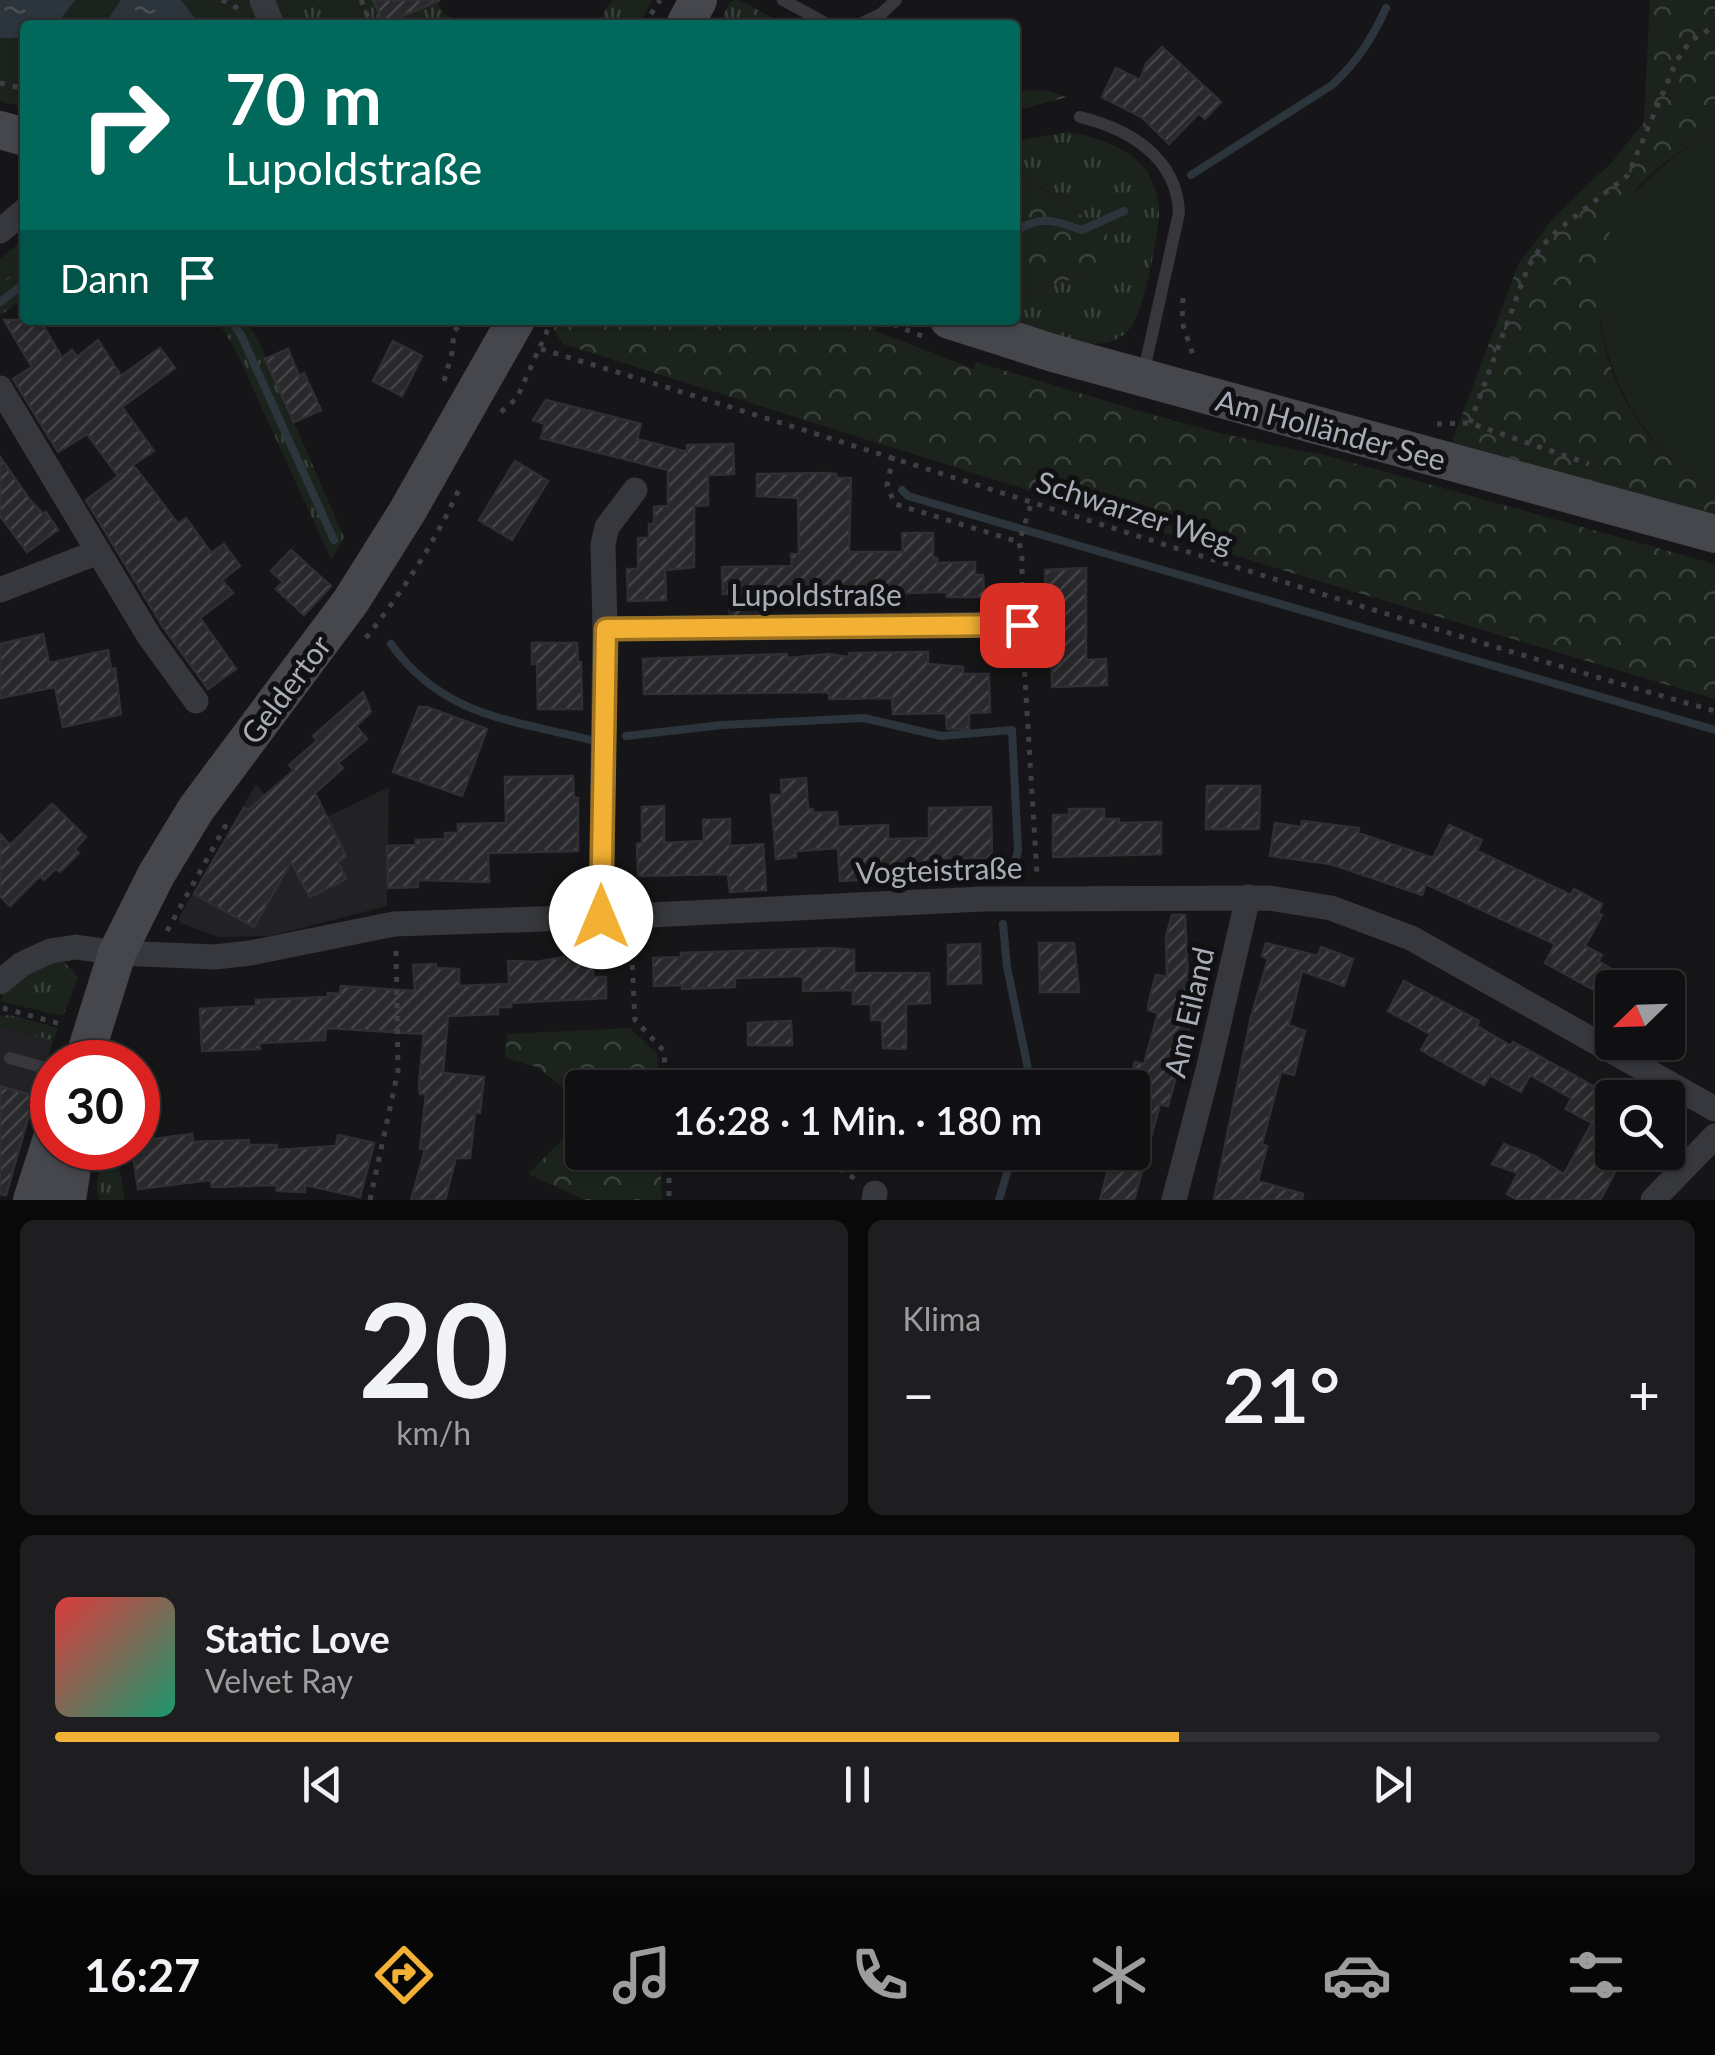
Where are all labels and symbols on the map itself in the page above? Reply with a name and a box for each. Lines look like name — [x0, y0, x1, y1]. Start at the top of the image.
street label: Am Holländer See — [1212, 381, 1450, 477]
street label: Schwarzer Weg — [1032, 462, 1238, 560]
street label: Lupoldstraße — [730, 576, 902, 612]
pin — [980, 583, 1065, 668]
street label: Geldertor — [232, 627, 338, 750]
street label: Vogteistraße — [855, 848, 1023, 890]
position arrow — [549, 865, 653, 969]
street label: Am Eiland — [1156, 943, 1220, 1081]
north arrow — [1595, 970, 1685, 1060]
speed limit sign: 30 — [30, 1040, 160, 1170]

